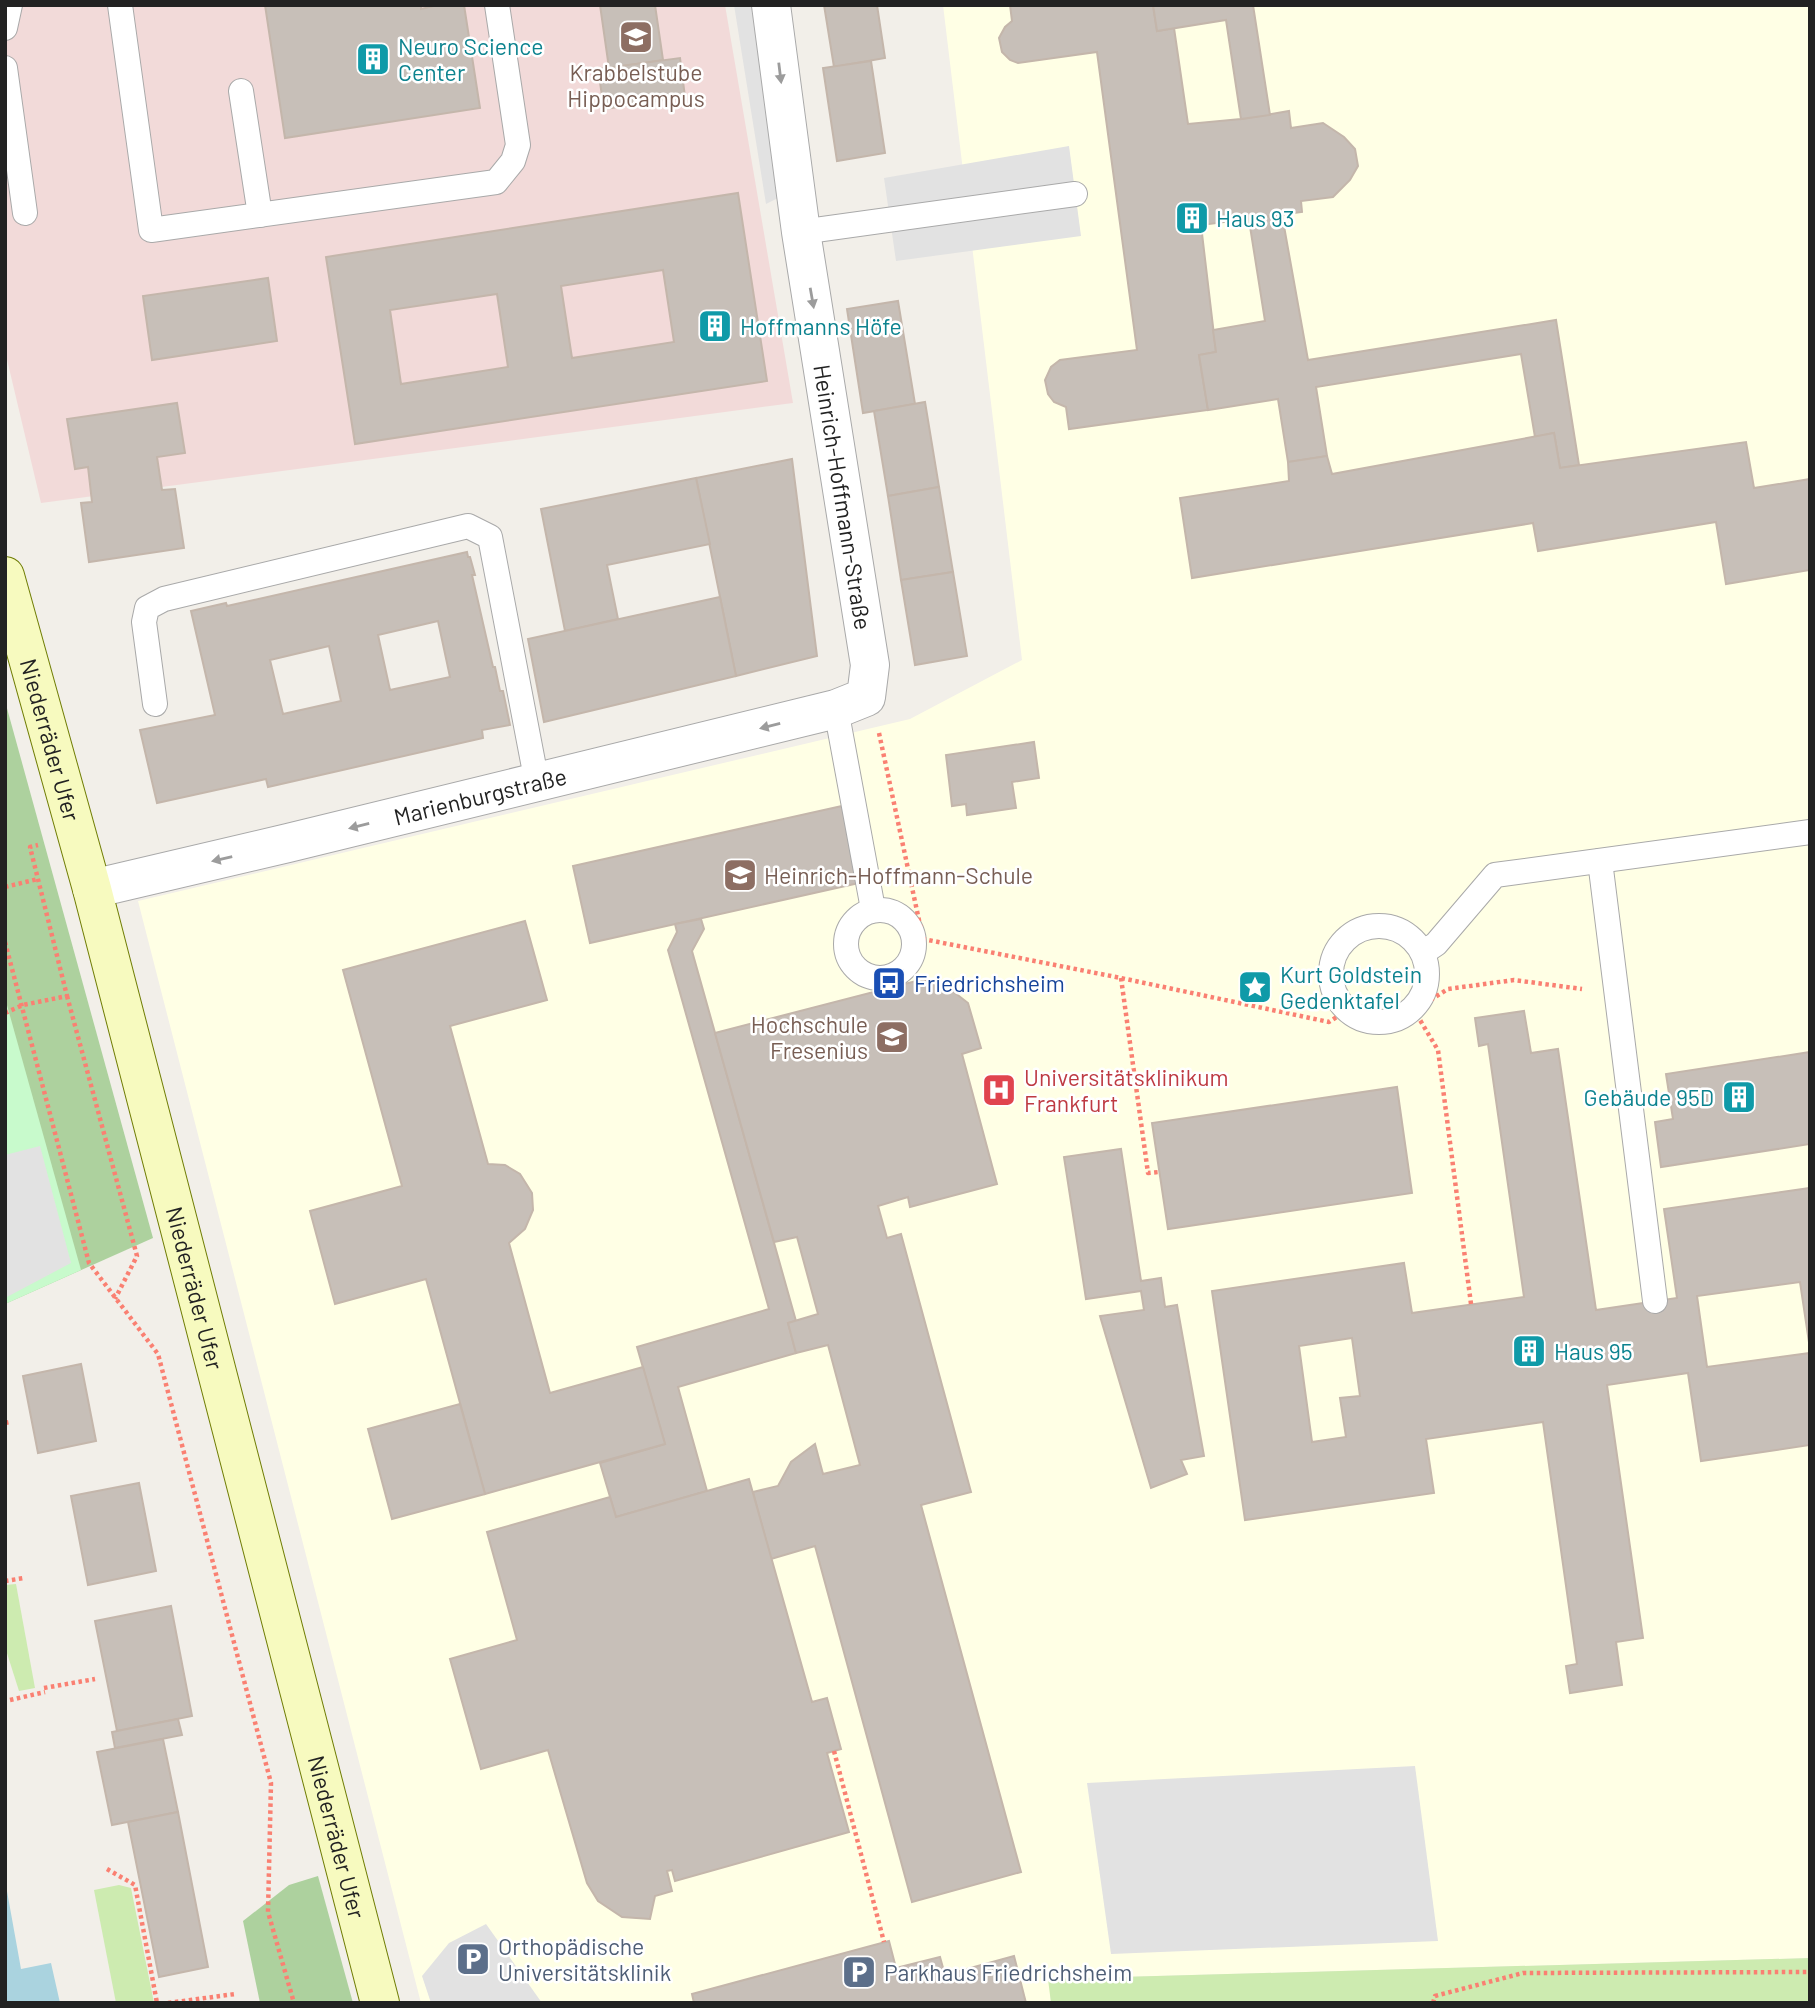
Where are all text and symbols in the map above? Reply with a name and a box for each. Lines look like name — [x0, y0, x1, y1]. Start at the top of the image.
school or university icon: Krabbelstube Hippocampus — [617, 18, 655, 56]
place label: Neuro Science Center — [398, 32, 543, 86]
building icon: Neuro Science Center — [354, 40, 392, 78]
place label: Krabbelstube Hippocampus — [567, 58, 705, 112]
one-way arrow — [775, 62, 786, 84]
building icon: Haus 93 — [1173, 199, 1211, 237]
place label: Haus 93 — [1216, 204, 1295, 232]
one-way arrow — [807, 287, 818, 309]
building icon: Hoffmanns Höfe — [696, 307, 734, 345]
place label: Hoffmanns Höfe — [740, 312, 902, 340]
street label: Heinrich-Hoffmann-Straße — [808, 362, 878, 632]
street label: Niederräder Ufer — [15, 655, 87, 825]
one-way arrow — [759, 721, 781, 732]
street label: Marienburgstraße — [391, 761, 569, 831]
one-way arrow — [348, 821, 370, 832]
one-way arrow — [211, 854, 233, 865]
school or university icon: Heinrich-Hoffmann-Schule — [721, 856, 759, 894]
place label: Heinrich-Hoffmann-Schule — [764, 861, 1033, 889]
place label: Kurt Goldstein Gedenktafel — [1280, 960, 1422, 1014]
bus stop icon: Friedrichsheim — [870, 964, 908, 1002]
place icon: Kurt Goldstein Gedenktafel — [1236, 968, 1274, 1006]
place label: Friedrichsheim — [914, 969, 1065, 997]
place label: Hochschule Fresenius — [751, 1010, 868, 1064]
school or university icon: Hochschule Fresenius — [873, 1018, 911, 1056]
place label: Universitätsklinikum Frankfurt — [1024, 1063, 1229, 1117]
hospital icon: Universitätsklinikum Frankfurt — [980, 1071, 1018, 1109]
building icon: Gebäude 95D — [1720, 1078, 1758, 1116]
place label: Gebäude 95D — [1584, 1083, 1714, 1111]
street label: Niederräder Ufer — [161, 1204, 230, 1373]
building icon: Haus 95 — [1510, 1332, 1548, 1370]
place label: Haus 95 — [1554, 1337, 1633, 1365]
street label: Niederräder Ufer — [303, 1752, 372, 1922]
place label: Orthopädische Universitätsklinik — [498, 1932, 671, 1986]
parking icon: Orthopädische Universitätsklinik — [454, 1940, 492, 1978]
parking icon: Parkhaus Friedrichsheim — [840, 1953, 878, 1991]
place label: Parkhaus Friedrichsheim — [884, 1958, 1132, 1986]

